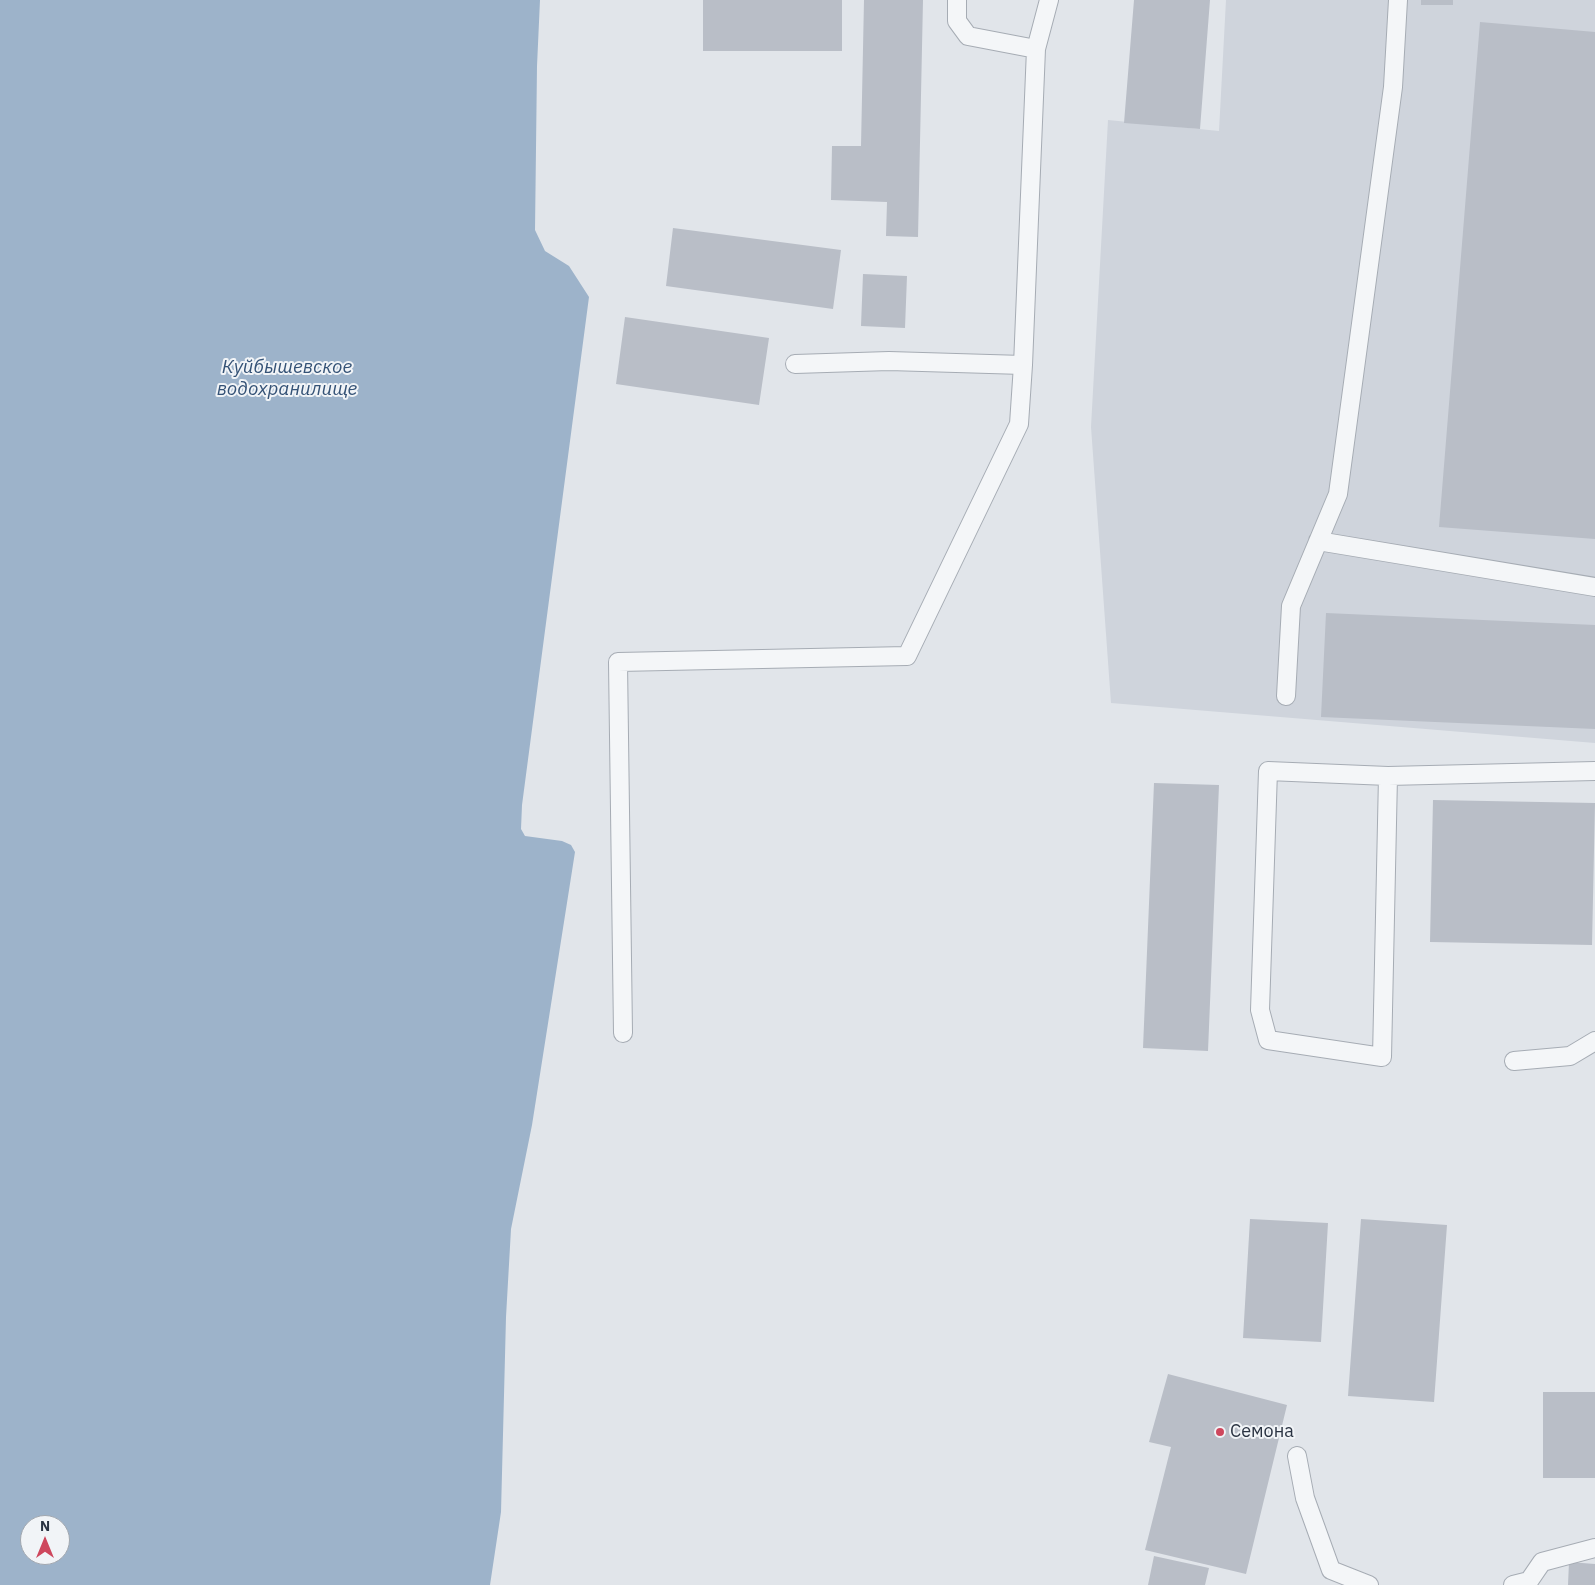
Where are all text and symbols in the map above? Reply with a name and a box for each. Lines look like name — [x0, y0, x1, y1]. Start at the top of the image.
water label: Куйбышевское водохранилище — [217, 357, 357, 401]
place label: Семона — [1230, 1421, 1294, 1443]
marker: Семона — [1214, 1426, 1226, 1438]
north arrow — [20, 1515, 70, 1565]
text: N — [40, 1517, 50, 1535]

